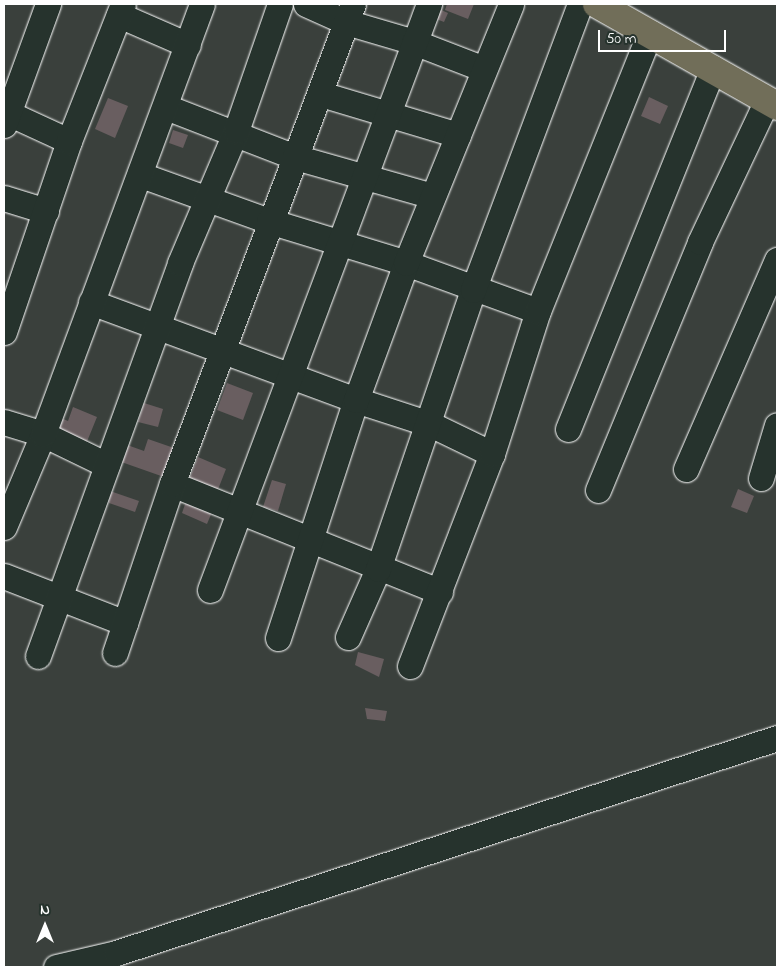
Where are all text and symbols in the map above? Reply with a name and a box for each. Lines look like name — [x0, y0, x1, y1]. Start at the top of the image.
scale bar — [601, 20, 728, 52]
text: 50 m — [606, 28, 636, 50]
text: N — [40, 900, 50, 921]
north arrow — [20, 901, 70, 951]

